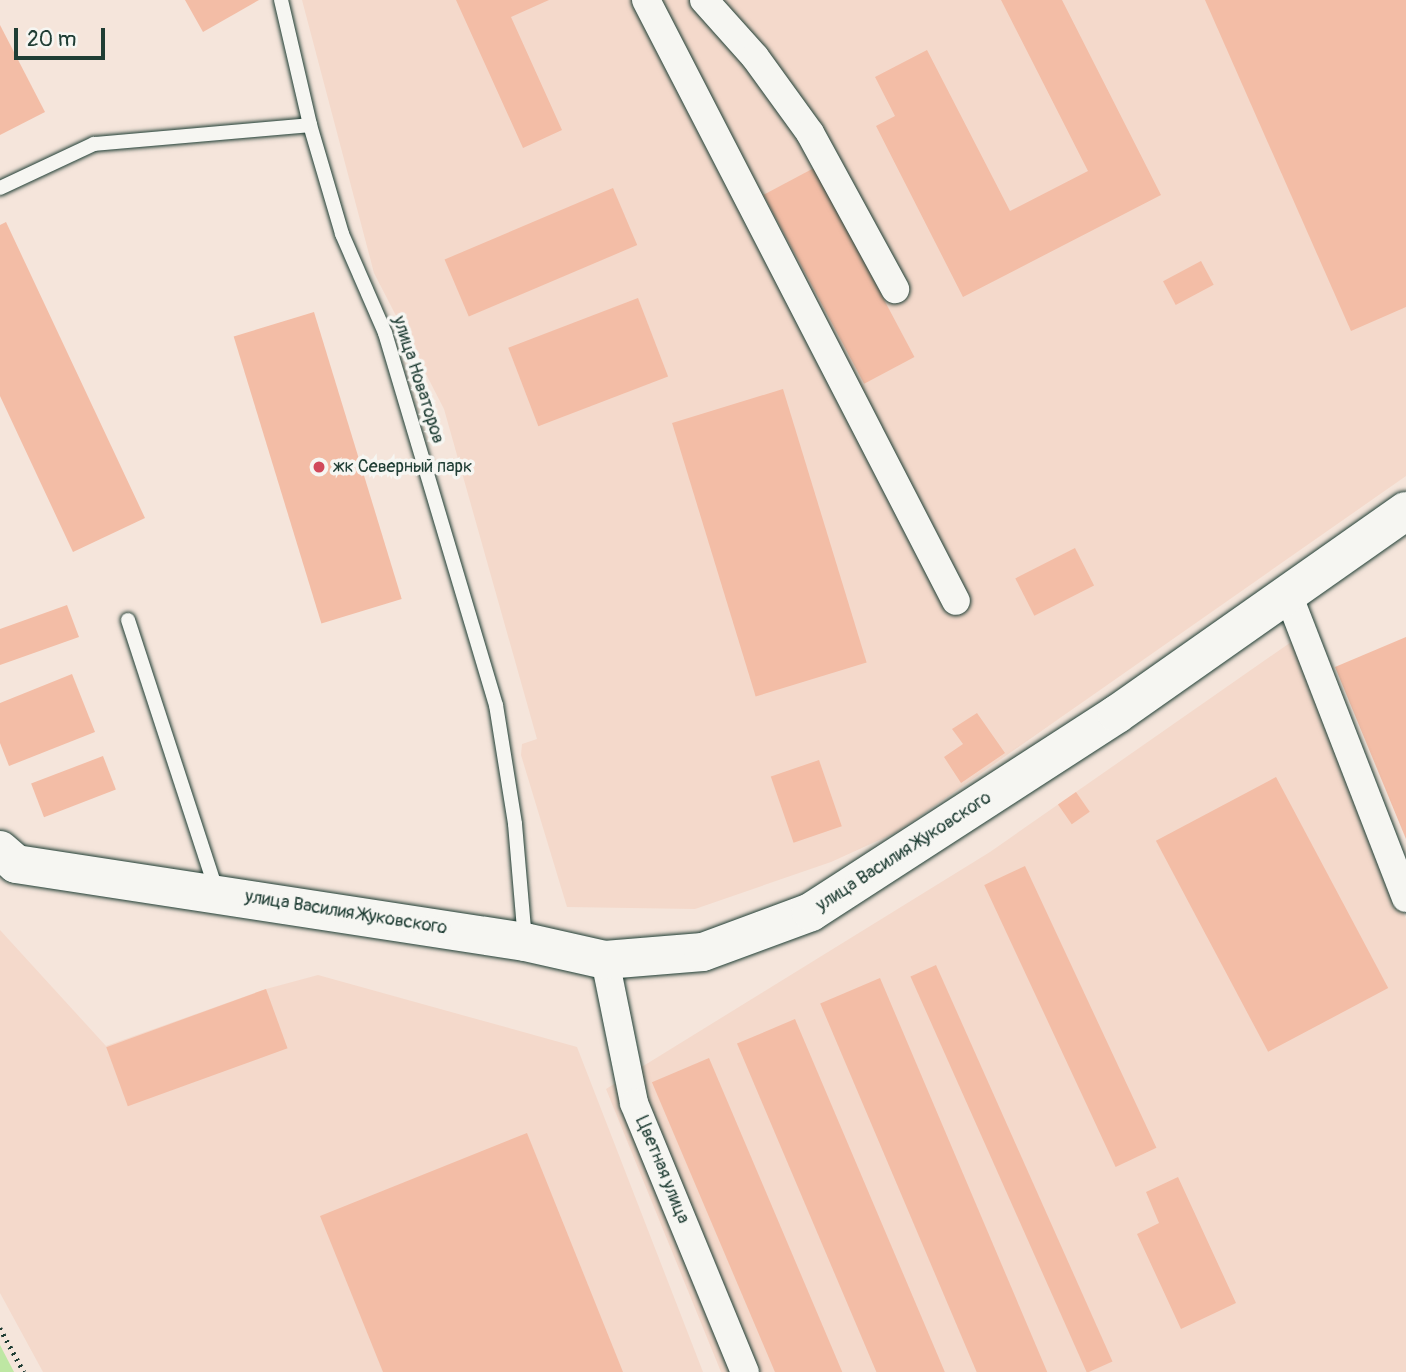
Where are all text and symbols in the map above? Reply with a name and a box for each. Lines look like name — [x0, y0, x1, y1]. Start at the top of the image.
scale bar — [18, 14, 108, 58]
text: 20 m — [27, 26, 76, 53]
street label: улица Новаторов — [387, 314, 449, 446]
place label: жк Северный парк — [333, 456, 472, 478]
marker: жк Северный парк — [311, 459, 327, 475]
street label: улица Василия Жуковского — [812, 787, 996, 917]
street label: улица Василия Жуковского — [243, 886, 449, 940]
street label: Цветная улица — [631, 1113, 693, 1227]

